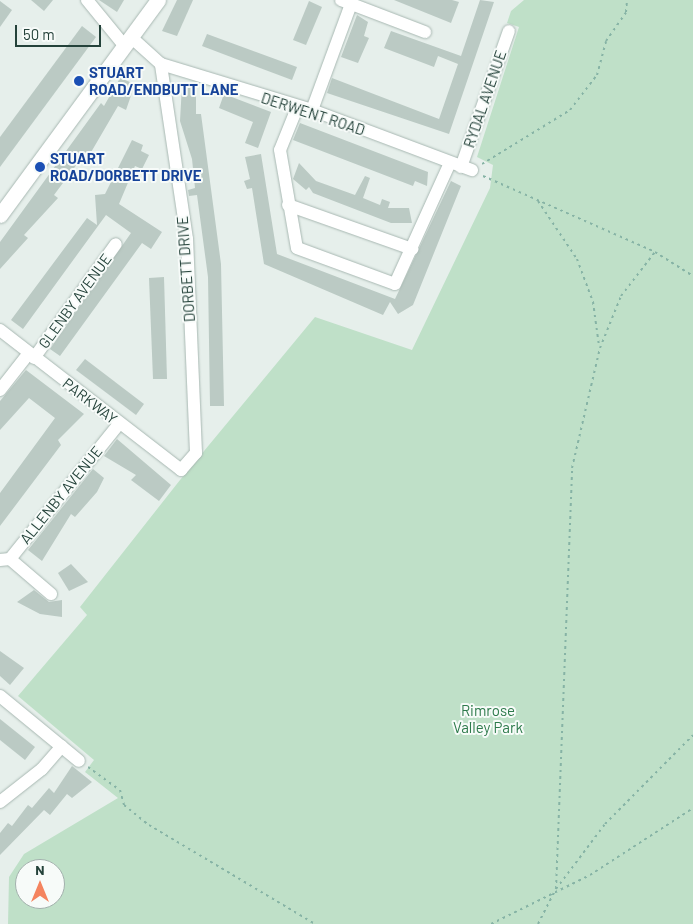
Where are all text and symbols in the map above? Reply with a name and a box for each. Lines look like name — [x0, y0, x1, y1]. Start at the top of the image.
scale bar — [18, 15, 104, 47]
text: 50 m — [23, 25, 55, 43]
street label: RYDAL AVENUE — [460, 48, 510, 150]
place label: STUART ROAD/ENDBUTT LANE — [89, 63, 238, 98]
marker: STUART ROAD/ENDBUTT LANE — [73, 75, 85, 87]
street label: DERWENT ROAD — [259, 89, 367, 139]
place label: STUART ROAD/DORBETT DRIVE — [50, 149, 202, 184]
marker: STUART ROAD/DORBETT DRIVE — [34, 161, 46, 173]
street label: DORBETT DRIVE — [173, 215, 199, 323]
street label: GLENBY AVENUE — [35, 250, 115, 352]
street label: PARKWAY — [59, 374, 121, 428]
street label: ALLENBY AVENUE — [16, 442, 106, 548]
park label: Rimrose Valley Park — [453, 701, 523, 736]
north arrow — [15, 859, 65, 909]
text: N — [35, 861, 45, 878]

